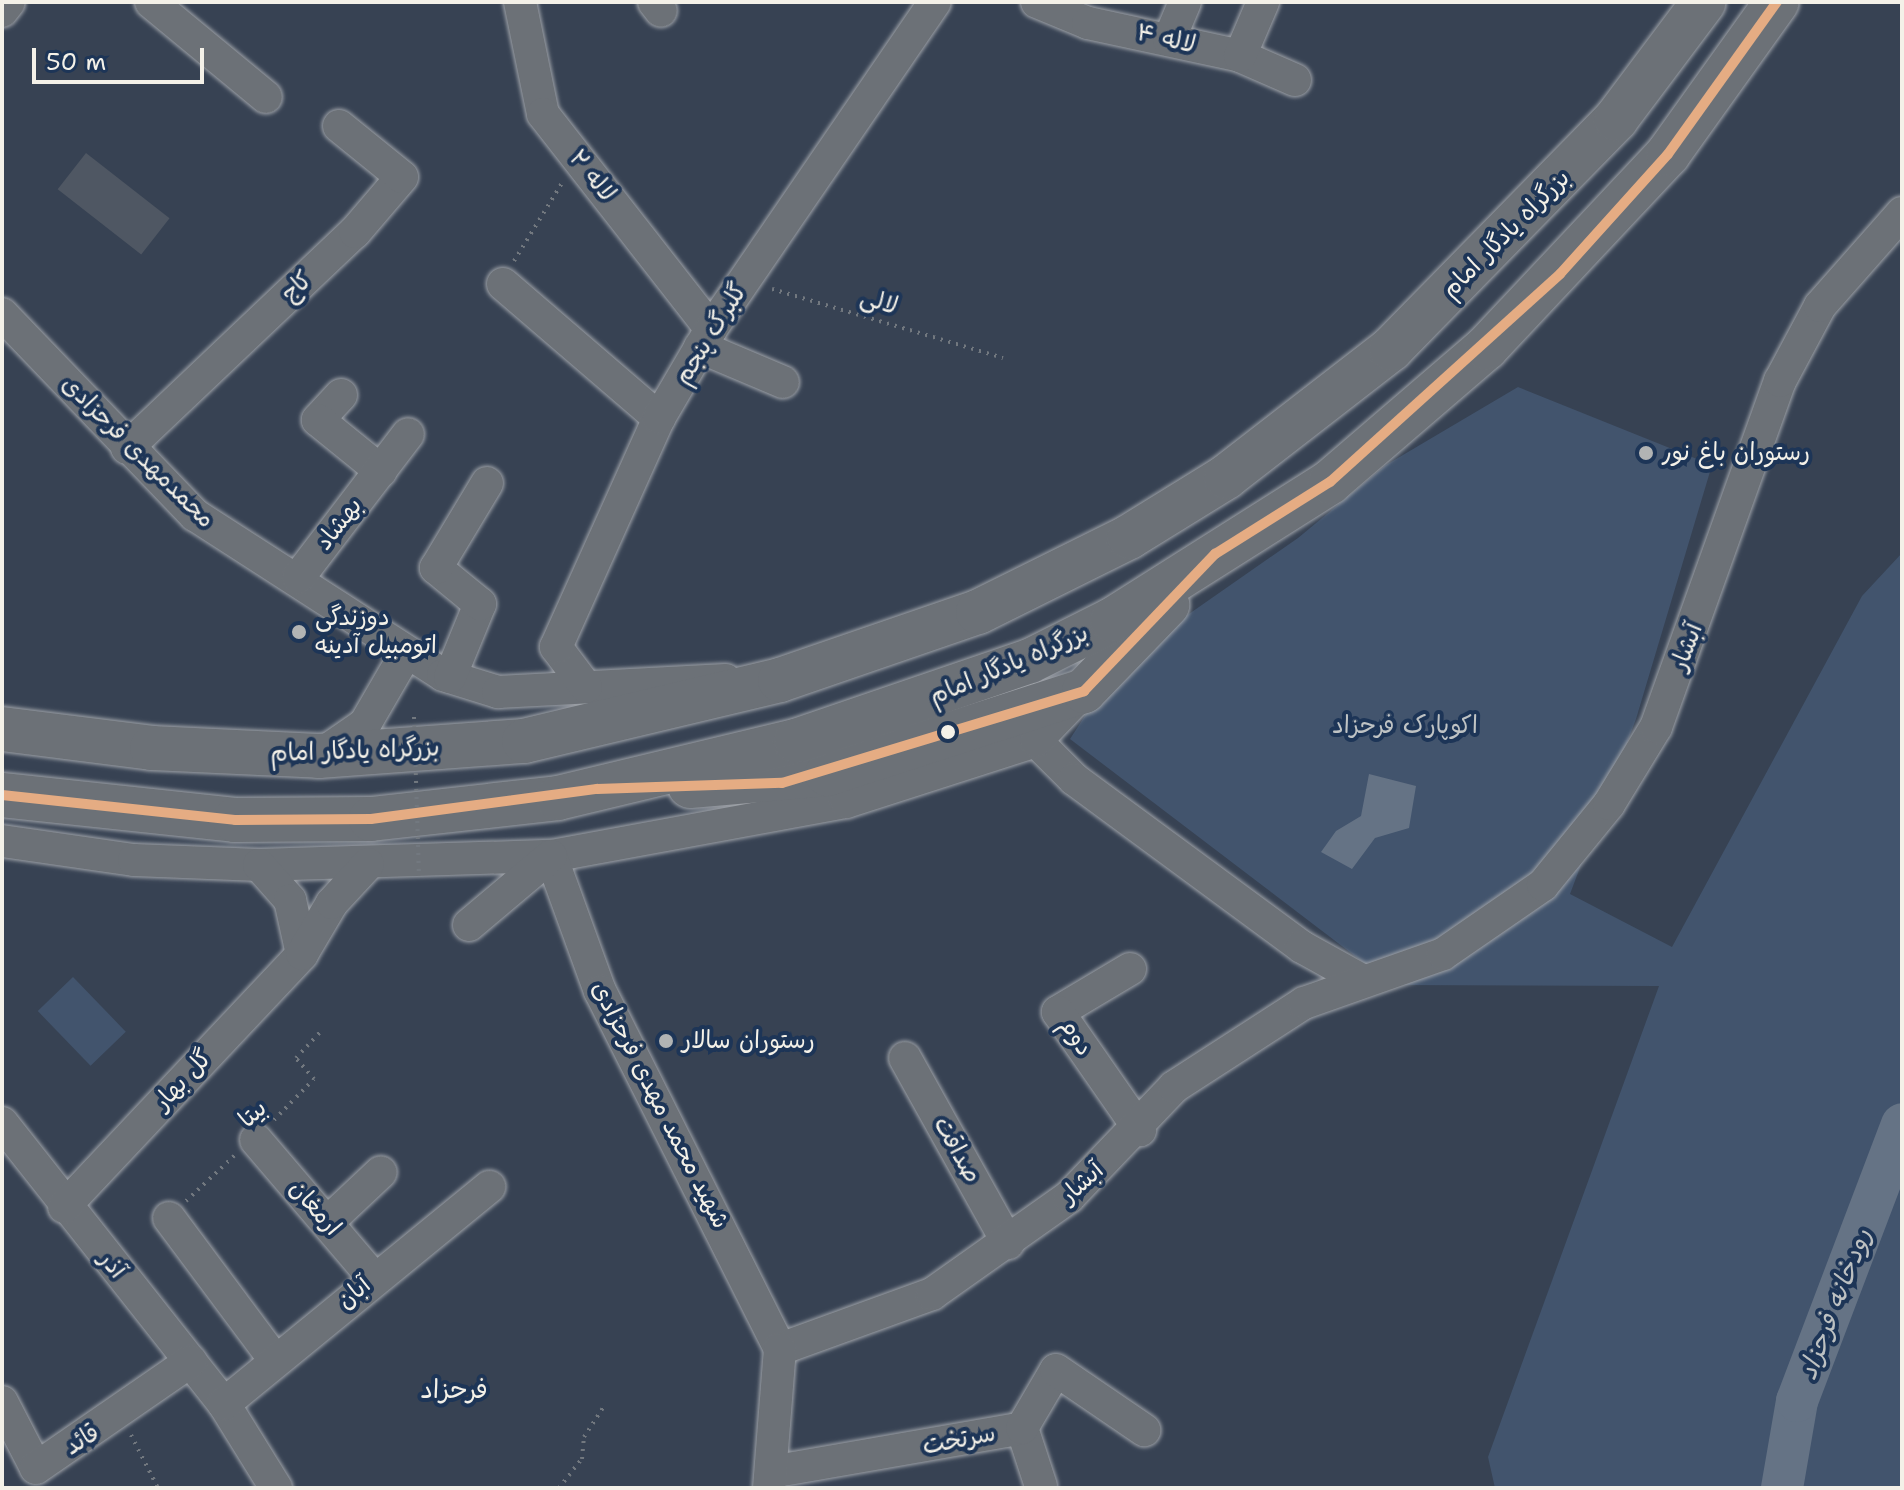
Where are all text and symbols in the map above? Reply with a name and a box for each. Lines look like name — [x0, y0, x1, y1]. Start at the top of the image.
street label: لاله ۴ — [1134, 18, 1198, 60]
scale bar — [36, 32, 208, 82]
text: 50 m — [46, 46, 106, 78]
street label: لاله ۲ — [563, 144, 621, 208]
street label: بزرگراه یادگار امام — [1436, 164, 1576, 304]
street label: کاج — [276, 266, 318, 308]
street label: گلبرگ پنجم — [668, 278, 754, 390]
street label: لالی — [857, 283, 901, 321]
street label: محمدمهدی فرحزادی — [56, 370, 220, 534]
place label: رستوران باغ نور — [1662, 439, 1810, 467]
marker: رستوران باغ نور — [1637, 444, 1655, 462]
street label: بهشاد — [310, 492, 368, 556]
place label: دوزندگی اتومبیل آدینه — [315, 604, 437, 660]
street label: بزرگراه یادگار امام — [925, 619, 1093, 711]
street label: آبشار — [1665, 619, 1709, 675]
marker: دوزندگی اتومبیل آدینه — [290, 623, 308, 641]
park label: اکوپارک فرحزاد — [1332, 712, 1478, 740]
unlabelled marker — [940, 724, 956, 740]
street label: بزرگراه یادگار امام — [270, 734, 440, 768]
street label: شهید محمد مهدی فرحزادی — [585, 977, 735, 1233]
street label: دوم — [1053, 1013, 1099, 1061]
place label: رستوران سالار — [682, 1027, 815, 1055]
marker: رستوران سالار — [657, 1032, 675, 1050]
street label: گل بهار — [148, 1044, 218, 1116]
street label: بیتا — [233, 1094, 273, 1134]
street label: صداقت — [927, 1112, 987, 1188]
street label: آبشار — [1054, 1156, 1110, 1210]
street label: ارمغان — [283, 1174, 347, 1242]
water label: رودخانه فرحزاد — [1791, 1224, 1877, 1384]
street label: آذر — [92, 1246, 132, 1284]
street label: آبان — [331, 1271, 377, 1315]
district label: فرحزاد — [420, 1373, 488, 1405]
street label: قائد — [59, 1418, 105, 1462]
street label: سرتخت — [920, 1419, 998, 1461]

